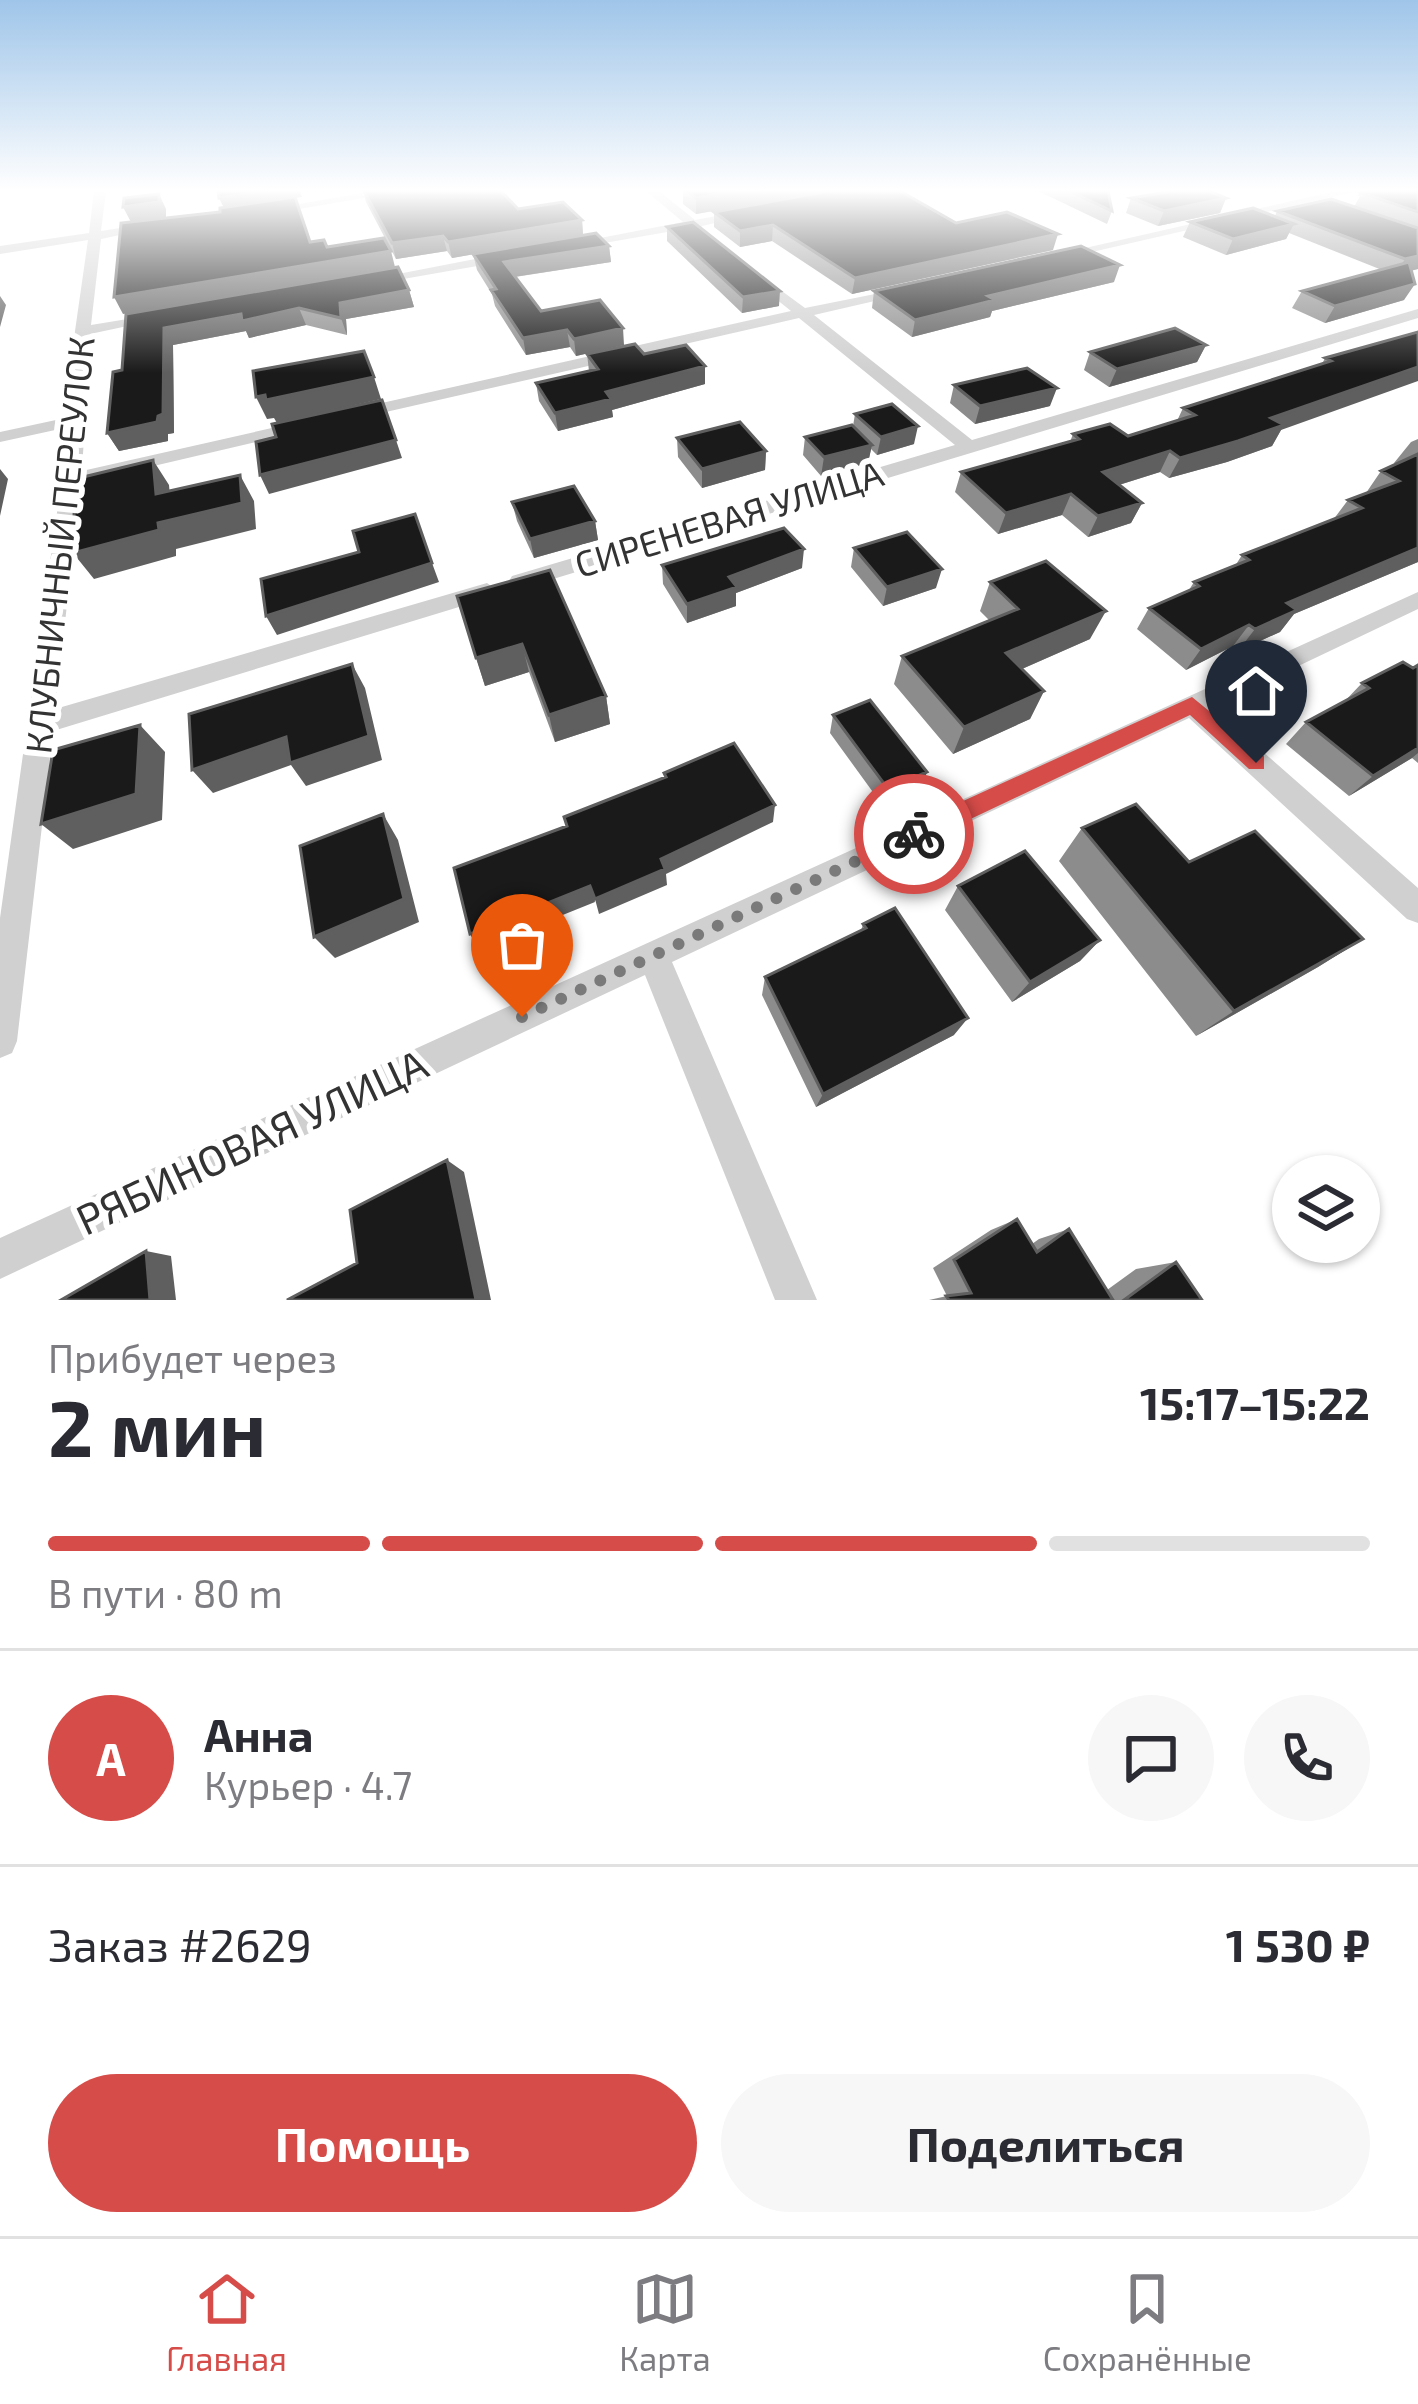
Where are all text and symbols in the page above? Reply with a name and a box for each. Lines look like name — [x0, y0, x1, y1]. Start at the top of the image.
street label: КЛУБНИЧНЫЙ ПЕРЕУЛОК — [15, 334, 102, 756]
street label: СИРЕНЕВАЯ УЛИЦА — [569, 450, 888, 585]
pin — [1205, 640, 1307, 763]
icon: home — [1223, 658, 1289, 724]
courier — [854, 774, 974, 894]
icon: bike — [881, 801, 947, 867]
pin — [471, 894, 573, 1017]
icon: bag — [489, 912, 555, 978]
street label: РЯБИНОВАЯ УЛИЦА — [68, 1037, 435, 1243]
map controls — [1272, 1155, 1380, 1263]
button: layers — [1272, 1155, 1380, 1263]
text: Прибудет через — [48, 1334, 337, 1381]
text: 15:17–15:22 — [1140, 1375, 1370, 1429]
text: 2 мин — [48, 1379, 266, 1473]
text: В пути · 80 m — [48, 1569, 283, 1616]
button: chat — [1088, 1695, 1214, 1821]
button: phone — [1244, 1695, 1370, 1821]
text: Анна — [204, 1707, 314, 1761]
text: А — [96, 1731, 126, 1785]
text: Курьер · 4.7 — [204, 1761, 412, 1808]
text: Заказ #2629 — [48, 1917, 312, 1971]
text: 1 530 ₽ — [1226, 1917, 1370, 1971]
button: Помощь — [48, 2074, 697, 2212]
button: Поделиться — [721, 2074, 1370, 2212]
tab: Главная — [166, 2266, 287, 2378]
tab: Карта — [619, 2266, 711, 2378]
tab: Сохранённые — [1043, 2266, 1252, 2378]

